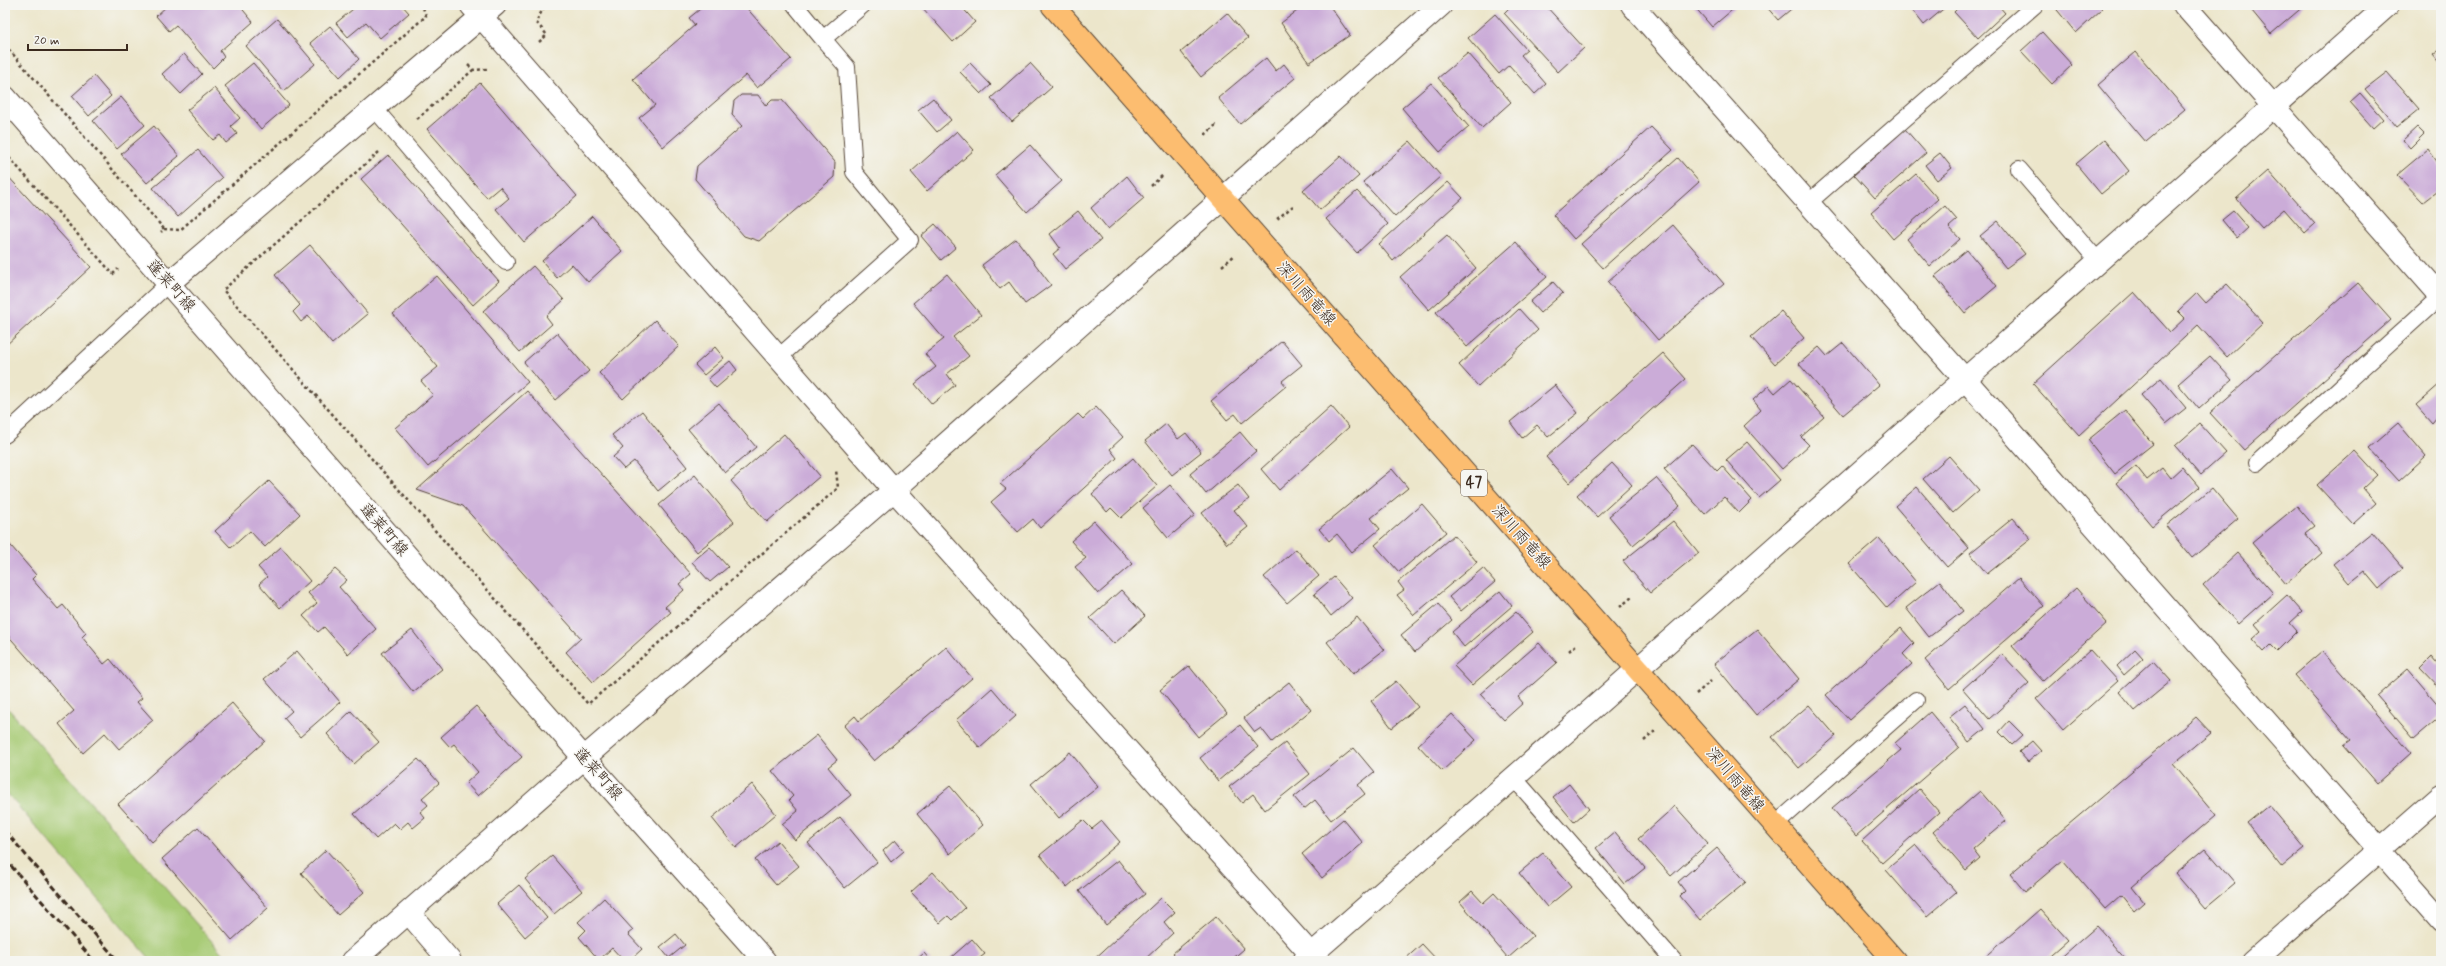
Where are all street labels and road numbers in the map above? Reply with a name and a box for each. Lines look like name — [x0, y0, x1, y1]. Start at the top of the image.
street label: 蓬莱町線 — [142, 255, 200, 317]
street label: 深川雨竜線 — [1271, 257, 1341, 331]
road number: 47 — [1461, 470, 1487, 496]
street label: 蓬莱町線 — [355, 499, 413, 561]
street label: 深川雨竜線 — [1486, 500, 1556, 574]
street label: 蓬莱町線 — [569, 743, 627, 805]
street label: 深川雨竜線 — [1701, 743, 1769, 817]

